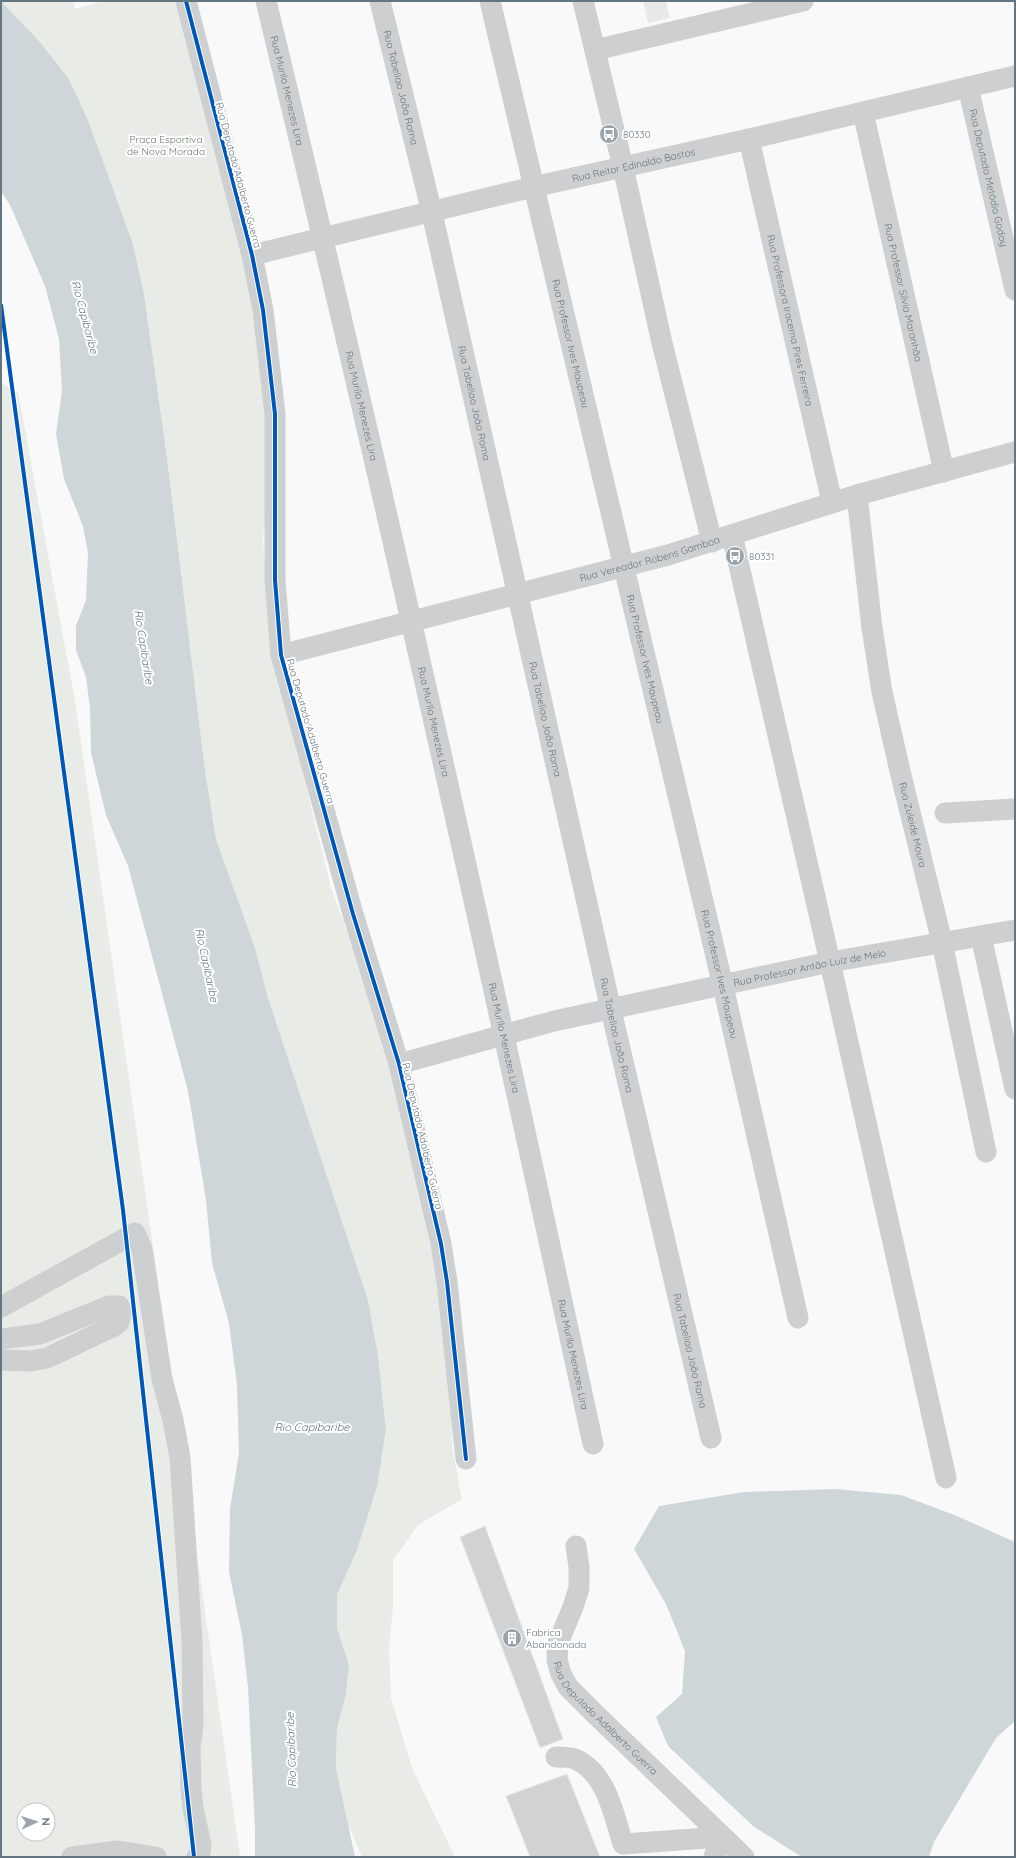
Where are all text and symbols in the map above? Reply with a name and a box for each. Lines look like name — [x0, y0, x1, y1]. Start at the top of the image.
street label: Rua Tabeliao João Roma — [380, 29, 421, 146]
street label: Rua Murilo Menezes Lira — [268, 34, 306, 147]
street label: Rua Deputado Adalberto Guerra — [213, 101, 264, 250]
street label: Rua Deputado Metódio Godoy — [966, 107, 1011, 248]
bus stop icon: 80330 — [598, 123, 620, 145]
place label: 80330 — [623, 128, 651, 141]
park label: Praça Esportiva de Nova Morada — [127, 133, 205, 158]
street label: Rua Reitor Edinaldo Bastos — [571, 145, 697, 185]
street label: Rua Professor Sílvio Maranhão — [881, 222, 925, 363]
street label: Rua Professora Iracema Pires Ferreira — [764, 233, 816, 408]
street label: Rua Professor Ives Maupeau — [549, 278, 592, 409]
water label: Rio Capibaribe — [69, 279, 102, 356]
street label: Rua Tabeliao João Roma — [455, 344, 493, 462]
street label: Rua Murilo Menezes Lira — [342, 350, 380, 462]
street label: Rua Vereador Rúbens Gamboa — [578, 533, 721, 585]
bus stop icon: 80331 — [724, 545, 746, 567]
place label: 80331 — [749, 550, 775, 563]
street label: Rua Professor Ives Maupeau — [624, 593, 667, 725]
water label: Rio Capibaribe — [131, 609, 157, 686]
street label: Rua Deputado Adalberto Guerra — [284, 657, 338, 805]
street label: Rua Tabeliao João Roma — [526, 660, 564, 778]
street label: Rua Murilo Menezes Lira — [415, 665, 452, 778]
street label: Rua Zuleide Moura — [896, 781, 929, 869]
street label: Rua Professor Ives Maupeau — [698, 909, 741, 1040]
water label: Rio Capibaribe — [192, 927, 222, 1004]
street label: Rua Professor Antão Luiz de Melo — [732, 946, 887, 990]
street label: Rua Tabeliao João Roma — [597, 976, 636, 1094]
street label: Rua Murilo Menezes Lira — [486, 982, 522, 1094]
street label: Rua Deputado Adalberto Guerra — [399, 1061, 446, 1211]
street label: Rua Tabeliao João Roma — [670, 1292, 710, 1410]
street label: Rua Murilo Menezes Lira — [555, 1298, 591, 1411]
water label: Rio Capibaribe — [274, 1420, 350, 1434]
place label: Fabrica Abandonada — [526, 1626, 586, 1651]
building icon: Fabrica Abandonada — [501, 1627, 523, 1649]
street label: Rua Deputado Adalberto Guerra — [551, 1660, 660, 1778]
water label: Rio Capibaribe — [283, 1711, 299, 1788]
north arrow — [16, 1802, 56, 1842]
text: N — [39, 1817, 53, 1826]

